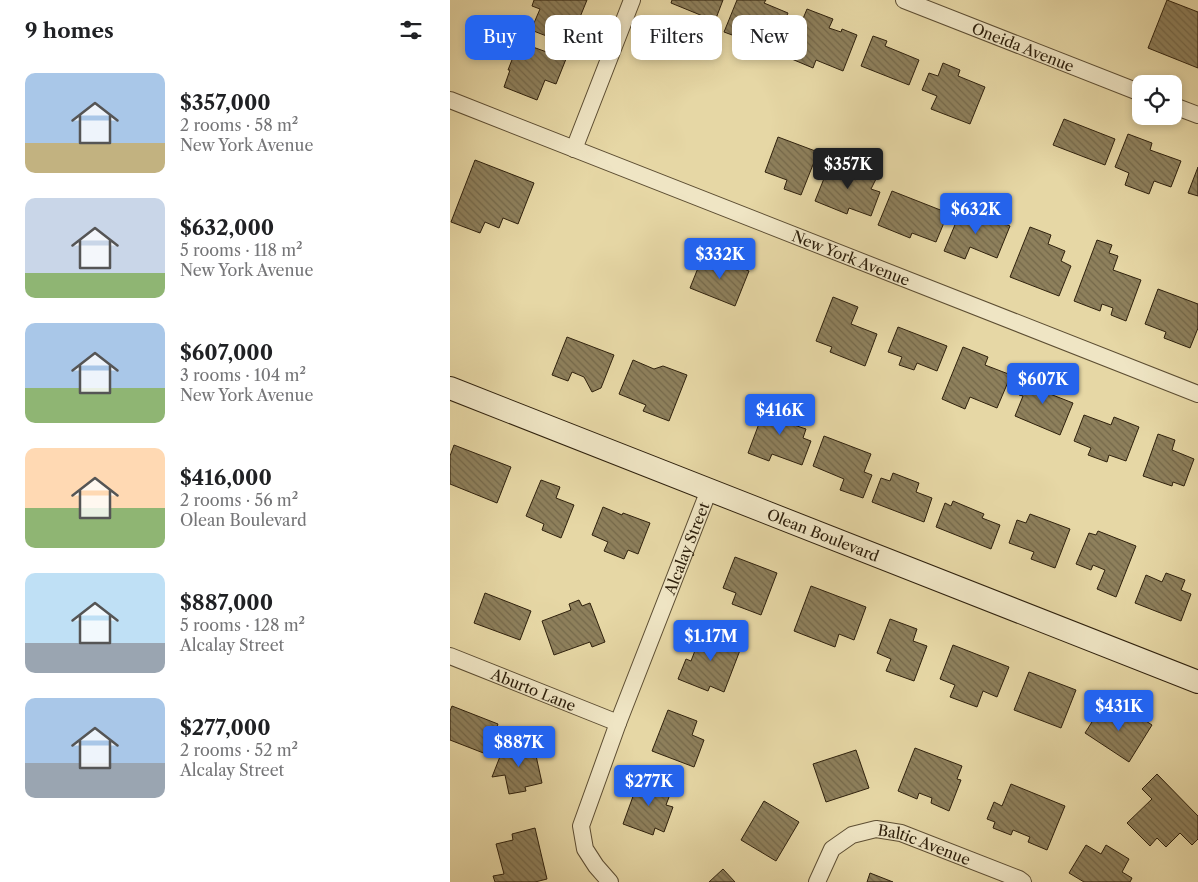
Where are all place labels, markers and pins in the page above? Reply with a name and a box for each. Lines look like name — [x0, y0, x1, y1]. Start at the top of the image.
pin: $357K — [813, 148, 883, 190]
pin: $632K — [941, 192, 1011, 235]
pin: $332K — [685, 238, 755, 280]
pin: $607K — [1008, 362, 1078, 405]
pin: $416K — [745, 394, 815, 436]
pin: $1.17M — [670, 620, 752, 662]
pin: $431K — [1084, 690, 1154, 732]
pin: $887K — [484, 726, 554, 768]
pin: $277K — [614, 764, 684, 807]

